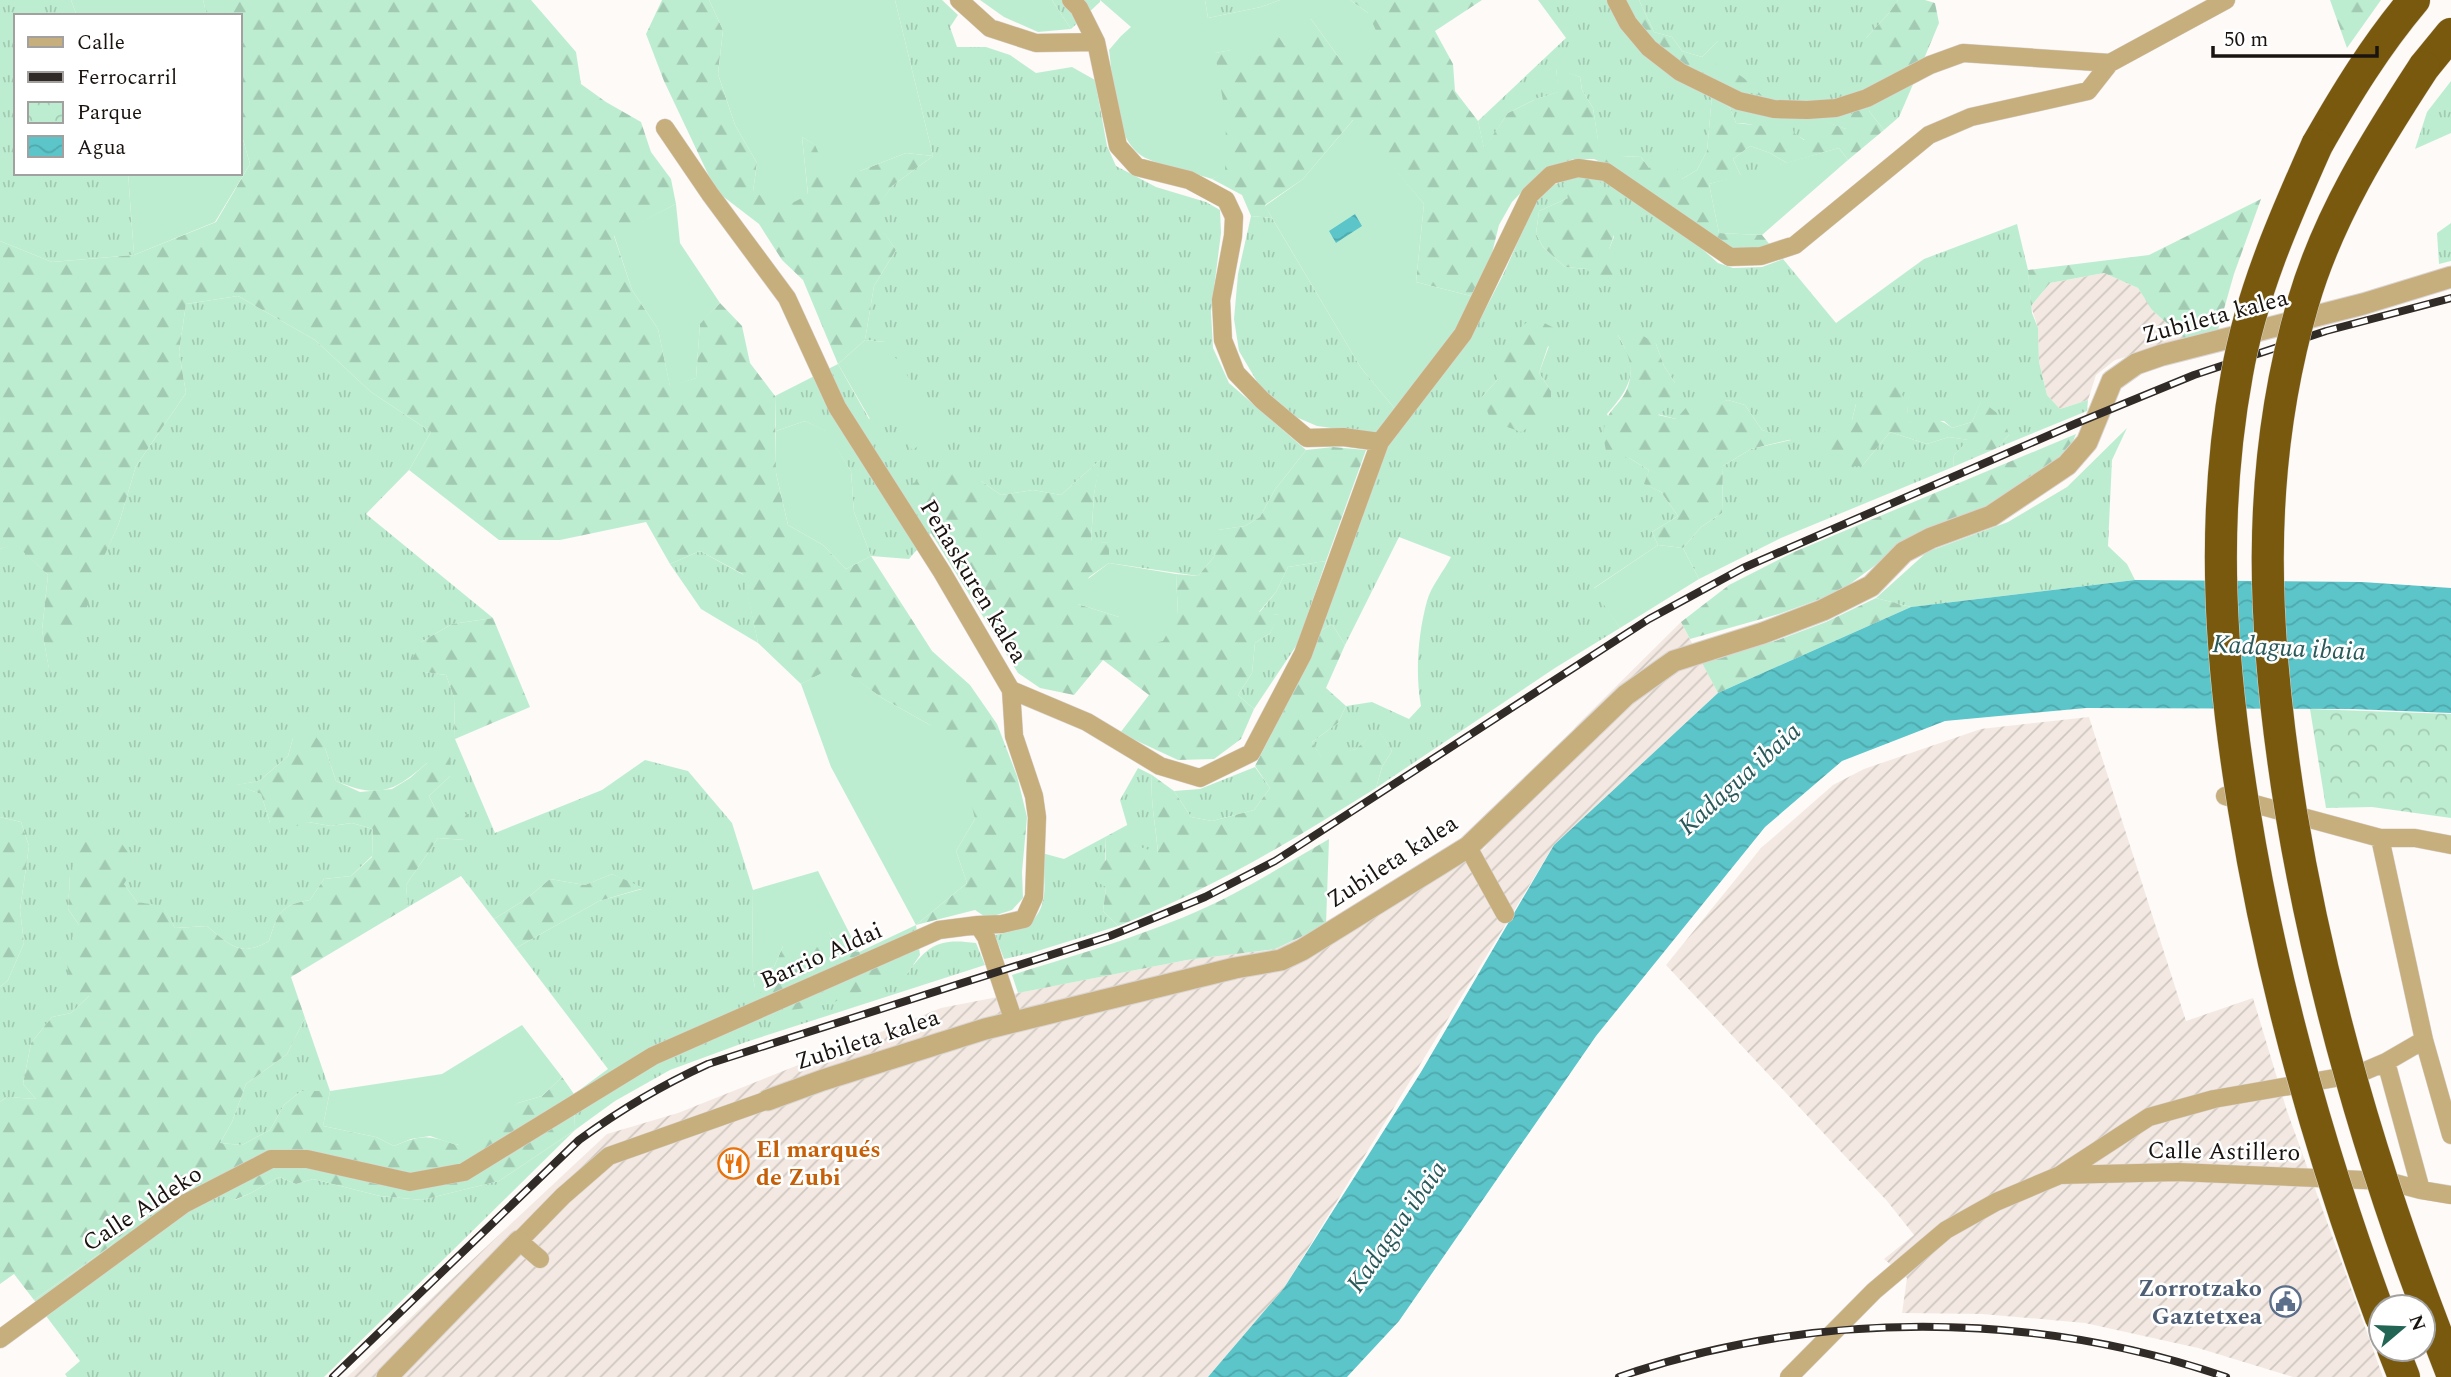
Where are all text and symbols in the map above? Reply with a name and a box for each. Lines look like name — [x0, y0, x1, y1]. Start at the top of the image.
legend — [14, 14, 242, 175]
scale bar — [2213, 14, 2378, 58]
text: 50 m — [2224, 24, 2268, 56]
text: Calle — [77, 27, 125, 59]
text: Ferrocarril — [77, 62, 177, 94]
text: Parque — [77, 97, 142, 129]
text: Agua — [77, 132, 127, 164]
street label: Zubileta kalea — [2138, 280, 2293, 354]
street label: Peñaskuren kalea — [910, 493, 1036, 670]
water label: Kadagua ibaia — [2211, 624, 2367, 672]
water label: Kadagua ibaia — [1669, 712, 1810, 845]
street label: Zubileta kalea — [1320, 806, 1465, 918]
street label: Barrio Aldai — [754, 913, 888, 999]
street label: Zubileta kalea — [790, 1000, 944, 1080]
place label: El marqués de Zubi — [756, 1132, 881, 1196]
street label: Calle Astillero — [2147, 1133, 2301, 1171]
restaurant icon: El marqués de Zubi — [716, 1146, 750, 1180]
water label: Kadagua ibaia — [1336, 1152, 1457, 1301]
street label: Calle Aldeko — [76, 1157, 210, 1261]
place label: Zorrotzako Gaztetxea — [2138, 1271, 2263, 1335]
public building icon: Zorrotzako Gaztetxea — [2268, 1285, 2302, 1319]
north arrow — [2367, 1293, 2437, 1363]
text: N — [2400, 1311, 2433, 1335]

